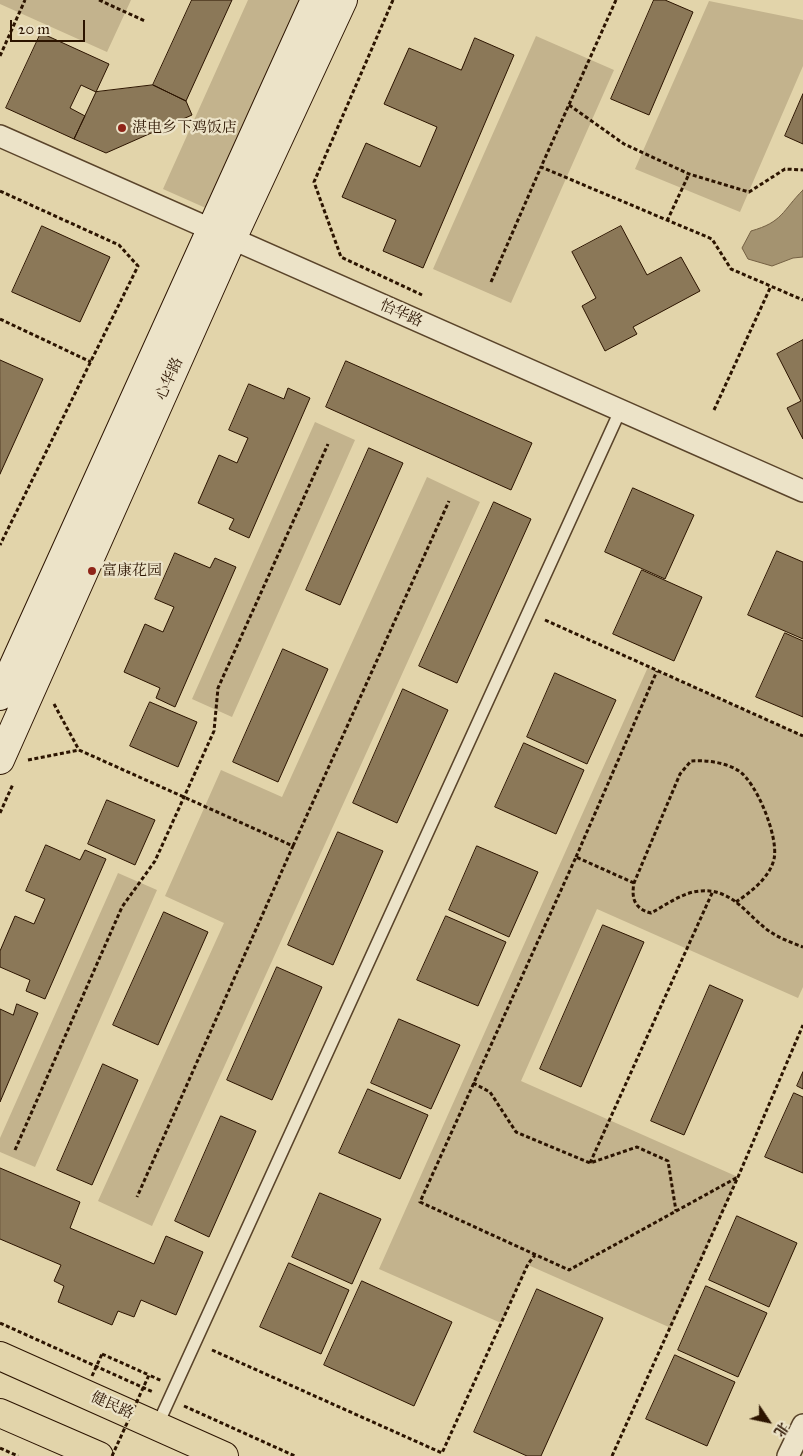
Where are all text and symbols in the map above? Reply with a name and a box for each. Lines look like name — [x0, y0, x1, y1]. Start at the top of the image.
scale bar — [12, 10, 88, 42]
text: 20 m — [18, 20, 50, 38]
place label: 湛电乡下鸡饭店 — [132, 119, 237, 137]
marker: 湛电乡下鸡饭店 — [116, 122, 128, 134]
street label: 怡华路 — [377, 297, 425, 331]
street label: 心华路 — [153, 355, 187, 403]
place label: 富康花园 — [102, 562, 162, 580]
marker: 富康花园 — [86, 565, 98, 577]
street label: 健民路 — [88, 1389, 136, 1423]
north arrow — [743, 1396, 793, 1446]
text: 北 — [770, 1419, 792, 1440]

